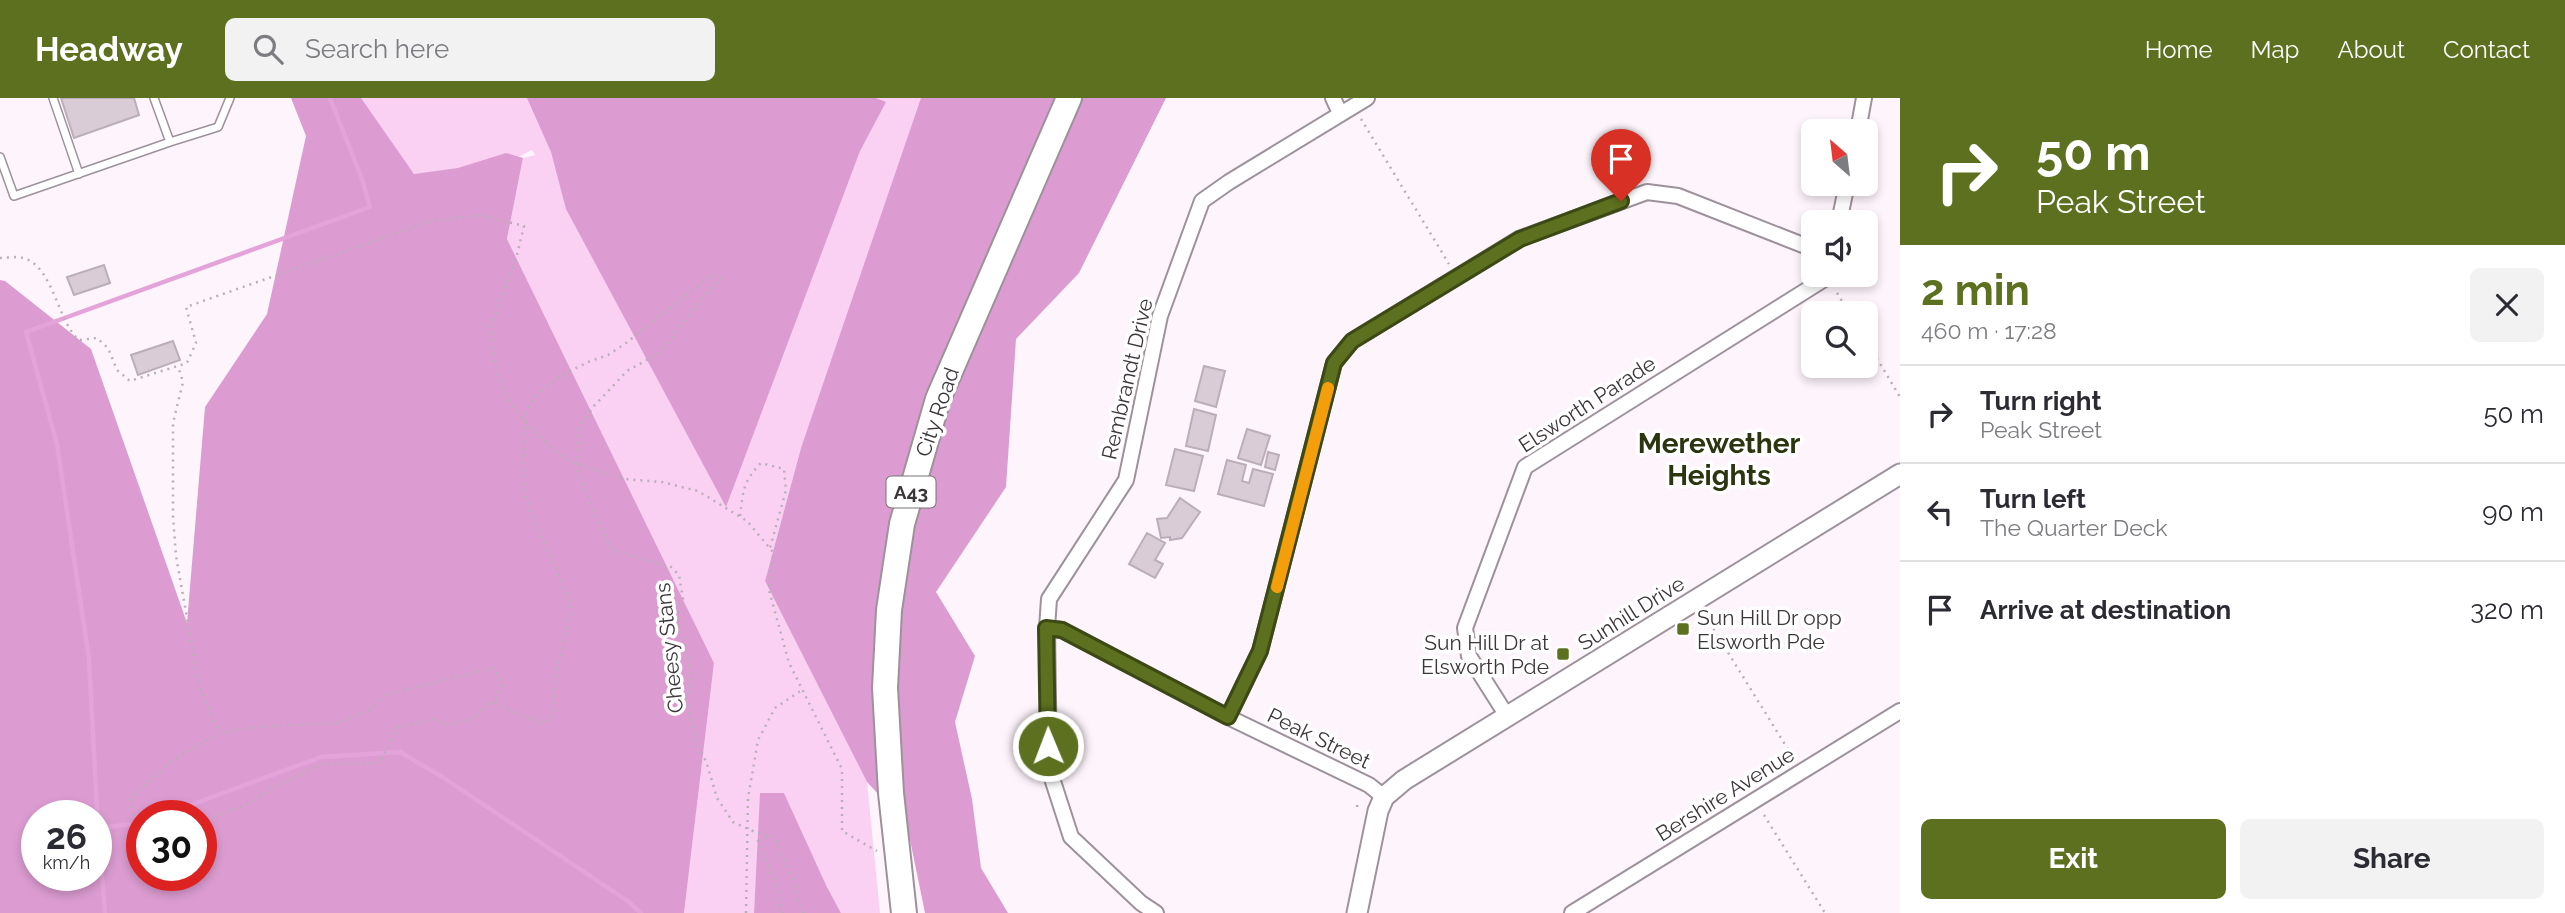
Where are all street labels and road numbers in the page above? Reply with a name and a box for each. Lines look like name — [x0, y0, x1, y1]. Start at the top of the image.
street label: Rembrandt Drive — [1096, 296, 1158, 462]
street label: Elsworth Parade — [1514, 350, 1660, 458]
street label: City Road — [910, 364, 964, 460]
road number: A43 — [886, 476, 936, 508]
street label: Sunhill Drive — [1573, 570, 1689, 656]
street label: Cheesy Stans — [650, 582, 688, 714]
street label: Peak Street — [1263, 702, 1375, 774]
street label: Bershire Avenue — [1651, 741, 1799, 847]

